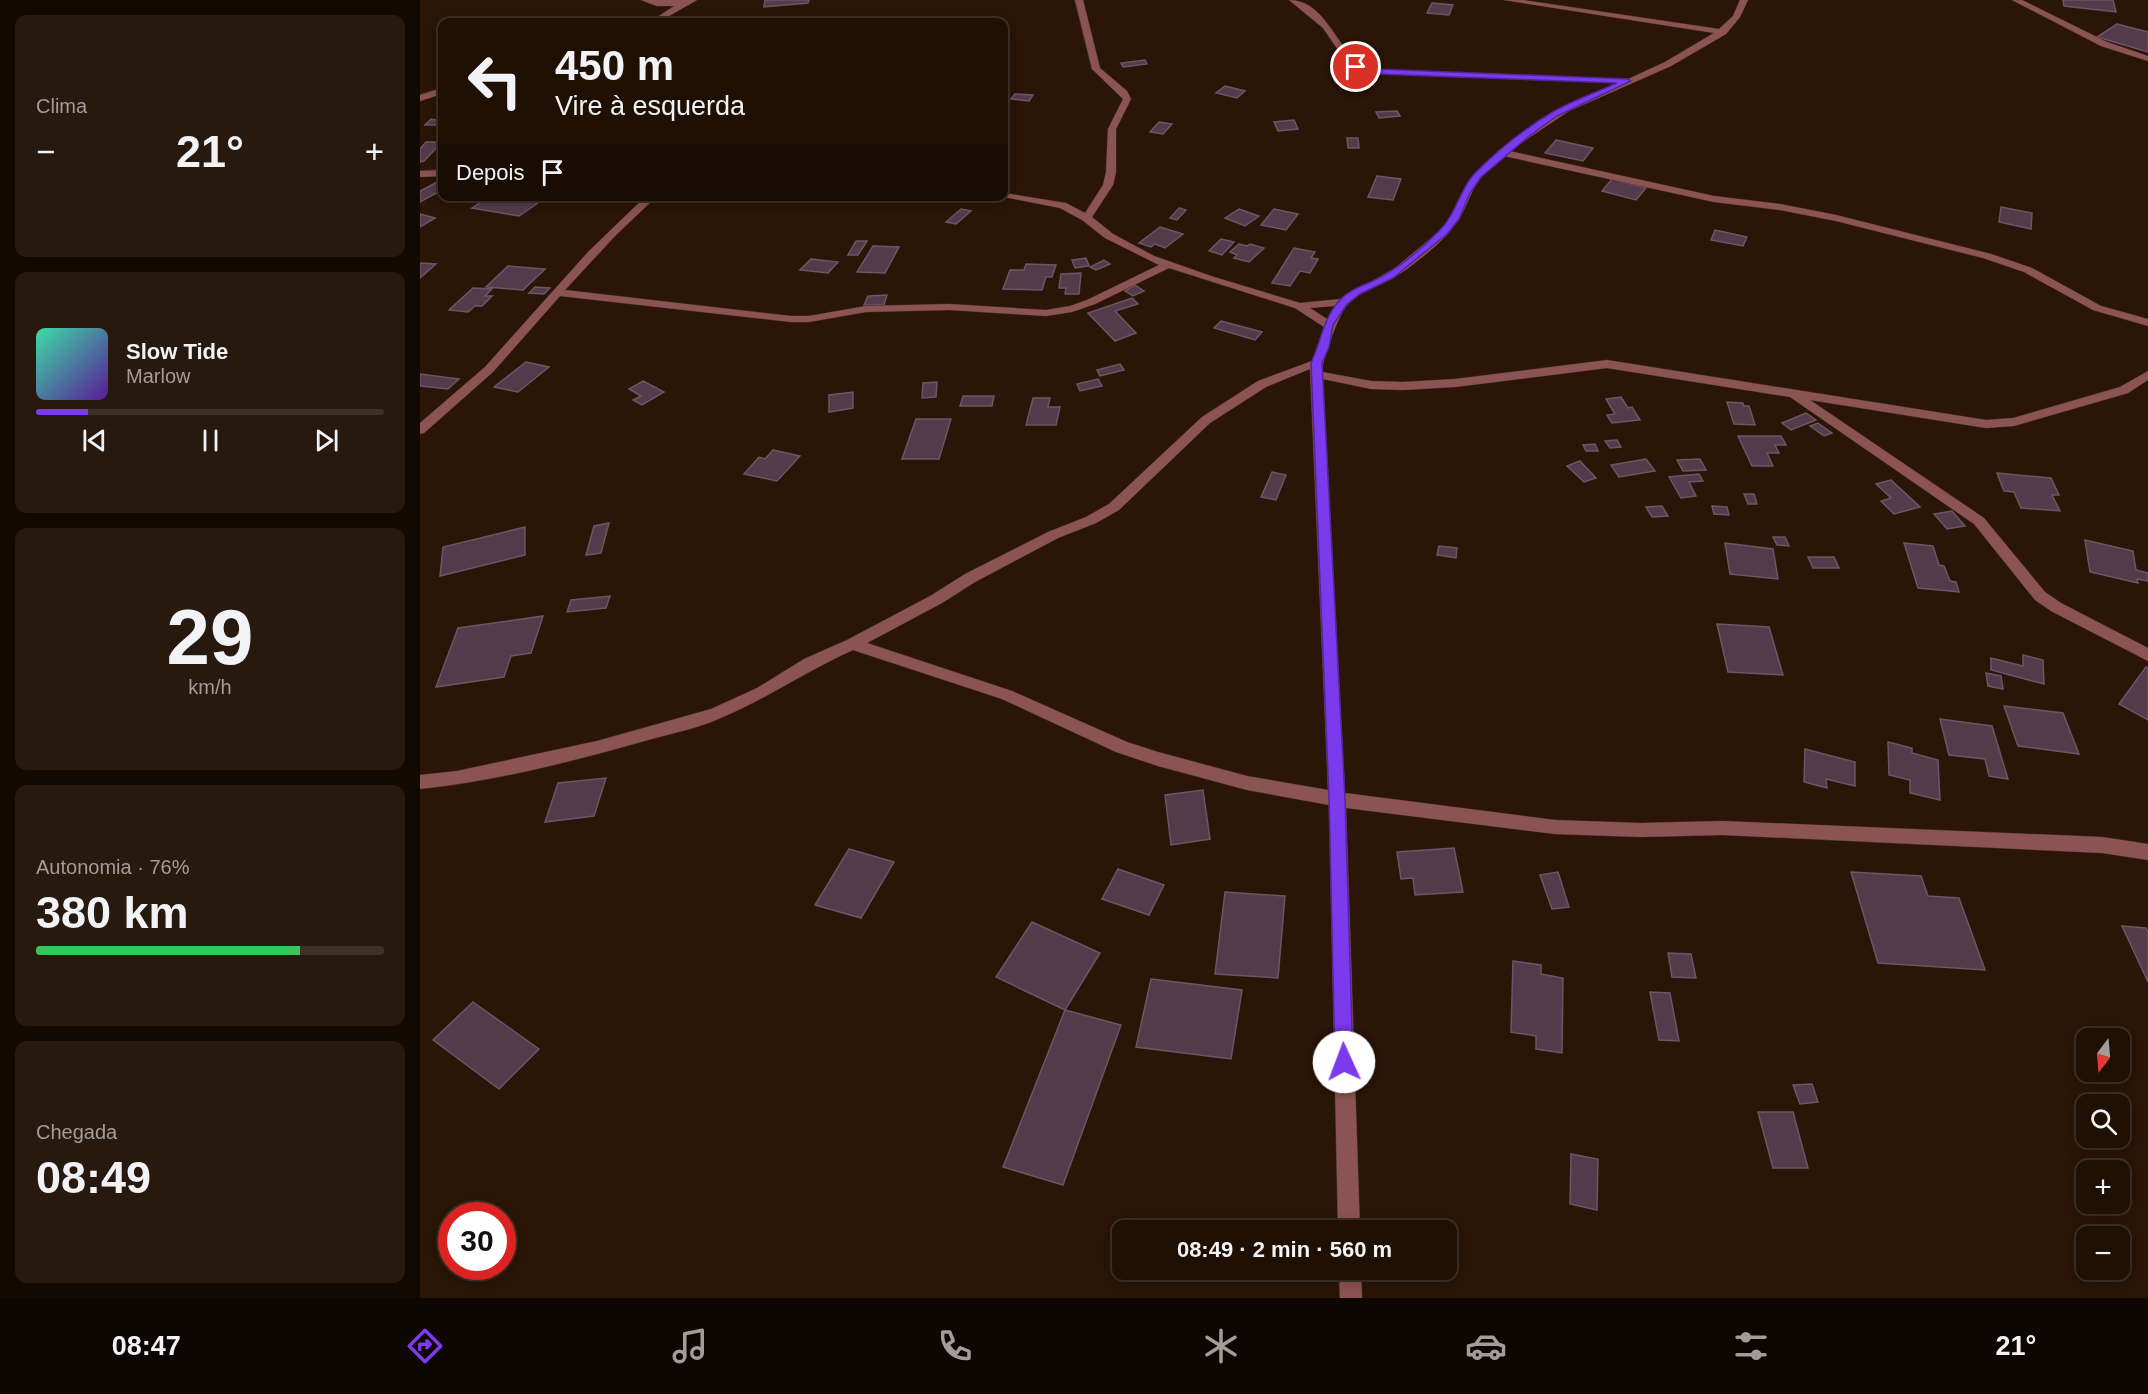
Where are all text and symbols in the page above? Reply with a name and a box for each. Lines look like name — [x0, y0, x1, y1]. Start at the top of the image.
pin — [1330, 41, 1381, 92]
icon: left — [456, 42, 534, 120]
text: 450 m — [555, 42, 674, 89]
icon: arrive — [1339, 50, 1372, 83]
text: Vire à esquerda — [555, 91, 745, 121]
text: Clima — [36, 95, 87, 117]
text: 21° — [176, 126, 244, 177]
text: − — [36, 133, 55, 170]
text: + — [365, 133, 384, 170]
icon: arrive — [536, 156, 569, 189]
text: Depois — [456, 160, 524, 185]
text: Slow Tide — [126, 339, 228, 364]
text: Marlow — [126, 365, 190, 387]
icon: previous — [78, 424, 111, 457]
icon: pause — [194, 424, 227, 457]
icon: next — [310, 424, 343, 457]
text: 29 — [167, 593, 253, 681]
text: km/h — [188, 676, 232, 698]
text: Autonomia · 76% — [36, 856, 189, 878]
text: 380 km — [36, 887, 189, 938]
north arrow — [2076, 1028, 2130, 1082]
map controls — [2076, 1028, 2130, 1280]
position arrow — [1312, 1030, 1376, 1094]
button: search — [2076, 1094, 2130, 1148]
text: Chegada — [36, 1121, 117, 1143]
text: 08:49 — [36, 1152, 151, 1203]
button: + — [2076, 1160, 2130, 1214]
speed limit sign: 30 — [438, 1202, 516, 1280]
button: − — [2076, 1226, 2130, 1280]
text: 08:49 · 2 min · 560 m — [1177, 1237, 1392, 1262]
icon: directions — [404, 1325, 446, 1367]
icon: music — [669, 1325, 711, 1367]
icon: phone — [934, 1325, 976, 1367]
icon: climate — [1200, 1325, 1242, 1367]
icon: car — [1465, 1325, 1507, 1367]
icon: filters — [1730, 1325, 1772, 1367]
text: 08:47 — [112, 1331, 181, 1361]
text: 21° — [1995, 1331, 2036, 1361]

